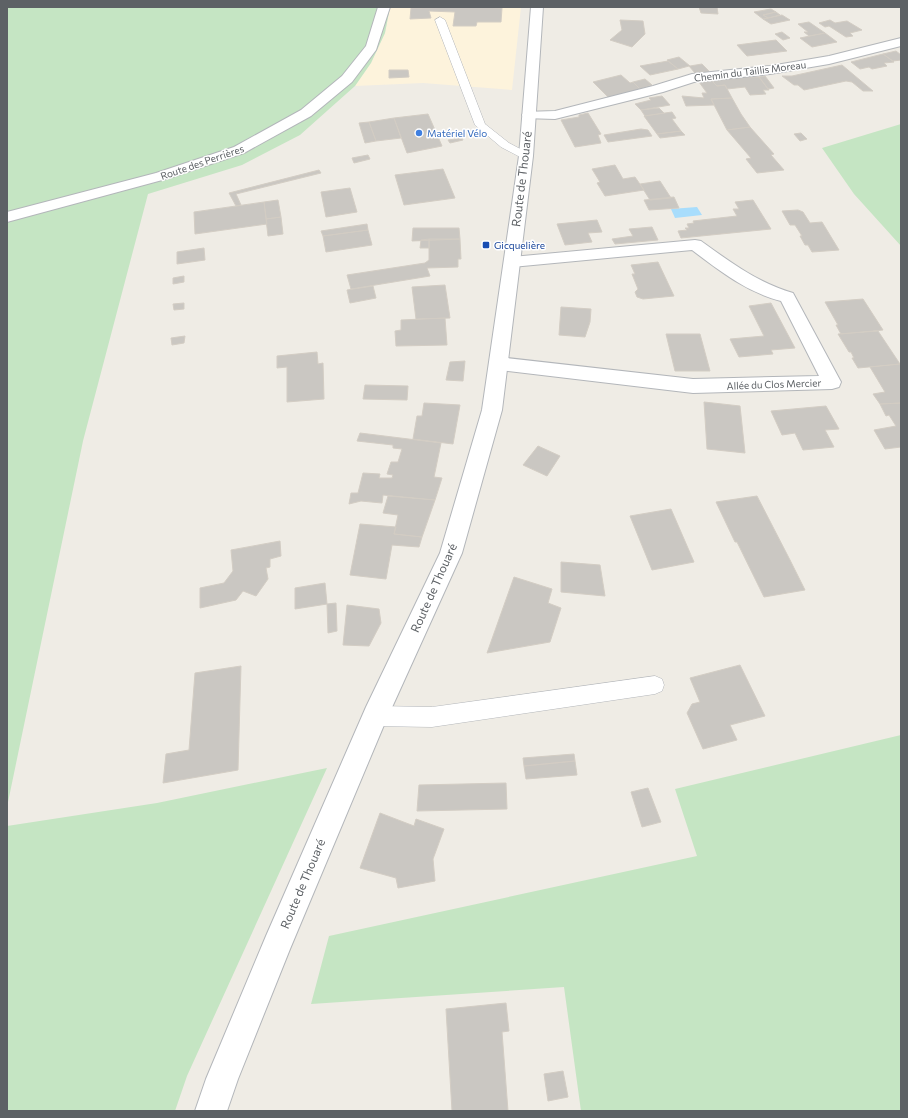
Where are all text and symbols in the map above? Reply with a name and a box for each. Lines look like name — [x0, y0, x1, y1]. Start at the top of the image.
street label: Chemin du Taillis Moreau — [693, 58, 807, 84]
place label: Matériel Vélo — [427, 127, 487, 139]
marker: Matériel Vélo — [414, 128, 424, 138]
street label: Route de Thouaré — [508, 130, 534, 227]
street label: Route des Perrières — [159, 142, 246, 182]
place label: Gicquelière — [494, 239, 545, 251]
marker: Gicquelière — [481, 240, 491, 250]
street label: Allée du Clos Mercier — [726, 376, 822, 392]
street label: Route de Thouaré — [407, 541, 459, 634]
street label: Route de Thouaré — [277, 837, 327, 931]

